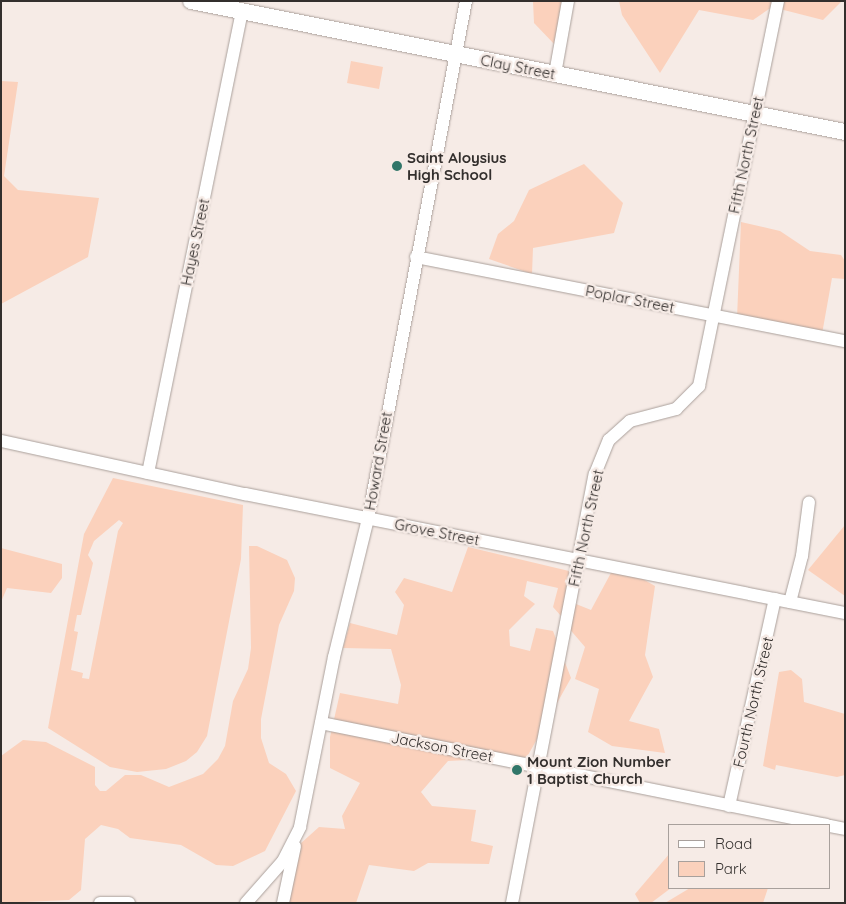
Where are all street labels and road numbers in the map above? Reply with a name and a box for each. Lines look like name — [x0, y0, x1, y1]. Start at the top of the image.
street label: Clay Street — [479, 51, 557, 83]
street label: Fifth North Street — [725, 95, 767, 215]
street label: Hayes Street — [177, 197, 213, 287]
street label: Poplar Street — [584, 282, 676, 316]
street label: Howard Street — [360, 410, 396, 512]
street label: Fifth North Street — [565, 468, 607, 588]
street label: Grove Street — [393, 515, 481, 549]
street label: Fourth North Street — [729, 635, 777, 769]
street label: Jackson Street — [390, 728, 494, 766]

